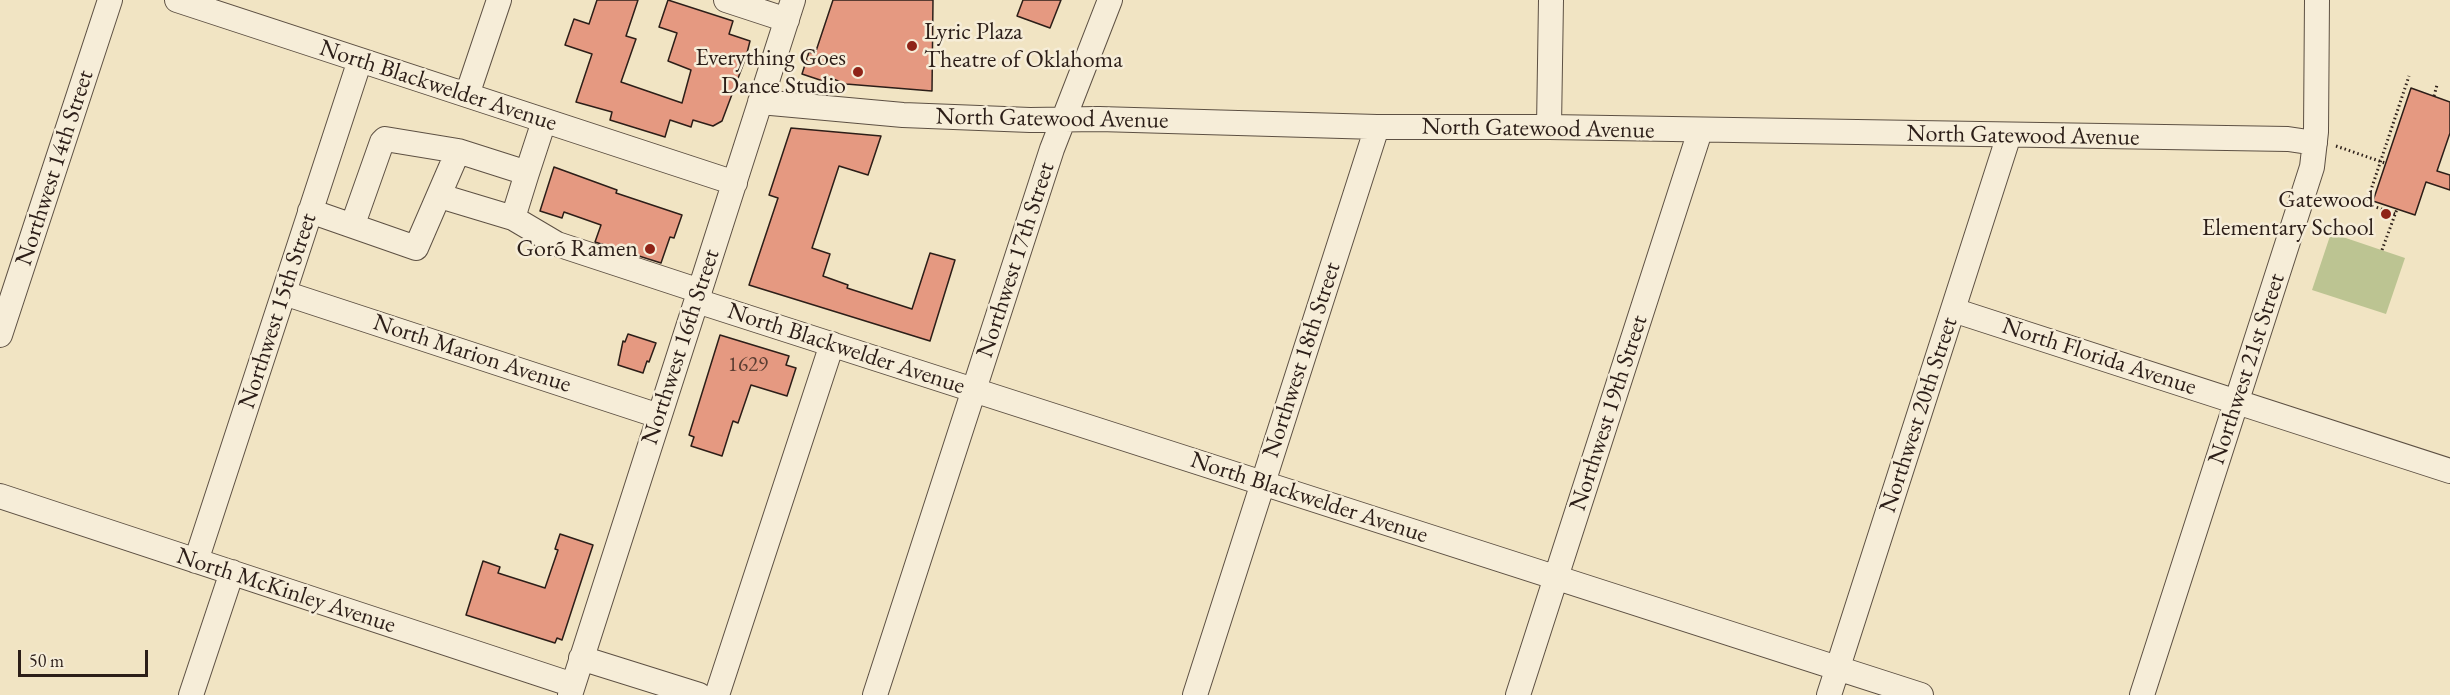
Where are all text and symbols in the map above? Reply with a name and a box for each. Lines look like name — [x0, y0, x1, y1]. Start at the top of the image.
place label: Lyric Plaza Theatre of Oklahoma — [924, 18, 1123, 74]
street label: North Blackwelder Avenue — [316, 34, 560, 138]
marker: Lyric Plaza Theatre of Oklahoma — [905, 39, 919, 53]
place label: Everything Goes Dance Studio — [695, 44, 846, 100]
marker: Everything Goes Dance Studio — [851, 65, 865, 79]
street label: Northwest 14th Street — [10, 67, 100, 269]
street label: North Gatewood Avenue — [935, 103, 1169, 135]
street label: North Gatewood Avenue — [1421, 113, 1655, 145]
street label: North Gatewood Avenue — [1906, 120, 2140, 152]
street label: Northwest 17th Street — [971, 159, 1061, 361]
place label: Gatewood Elementary School — [2202, 186, 2374, 242]
marker: Gatewood Elementary School — [2379, 207, 2393, 221]
street label: Northwest 15th Street — [233, 210, 323, 412]
place label: Gorõ Ramen — [517, 235, 638, 263]
marker: Gorõ Ramen — [643, 242, 657, 256]
street label: Northwest 16th Street — [636, 246, 726, 448]
street label: Northwest 18th Street — [1257, 259, 1347, 461]
street label: Northwest 21st Street — [2203, 270, 2291, 468]
street label: North Blackwelder Avenue — [724, 297, 968, 401]
street label: North Marion Avenue — [369, 308, 575, 400]
street label: Northwest 19th Street — [1564, 312, 1654, 514]
street label: North Florida Avenue — [1998, 312, 2200, 402]
street label: Northwest 20th Street — [1874, 314, 1964, 516]
house number: 1629 — [728, 352, 768, 378]
street label: North Blackwelder Avenue — [1187, 446, 1431, 550]
street label: North McKinley Avenue — [173, 542, 399, 640]
scale bar — [21, 638, 152, 676]
text: 50 m — [29, 649, 64, 672]

